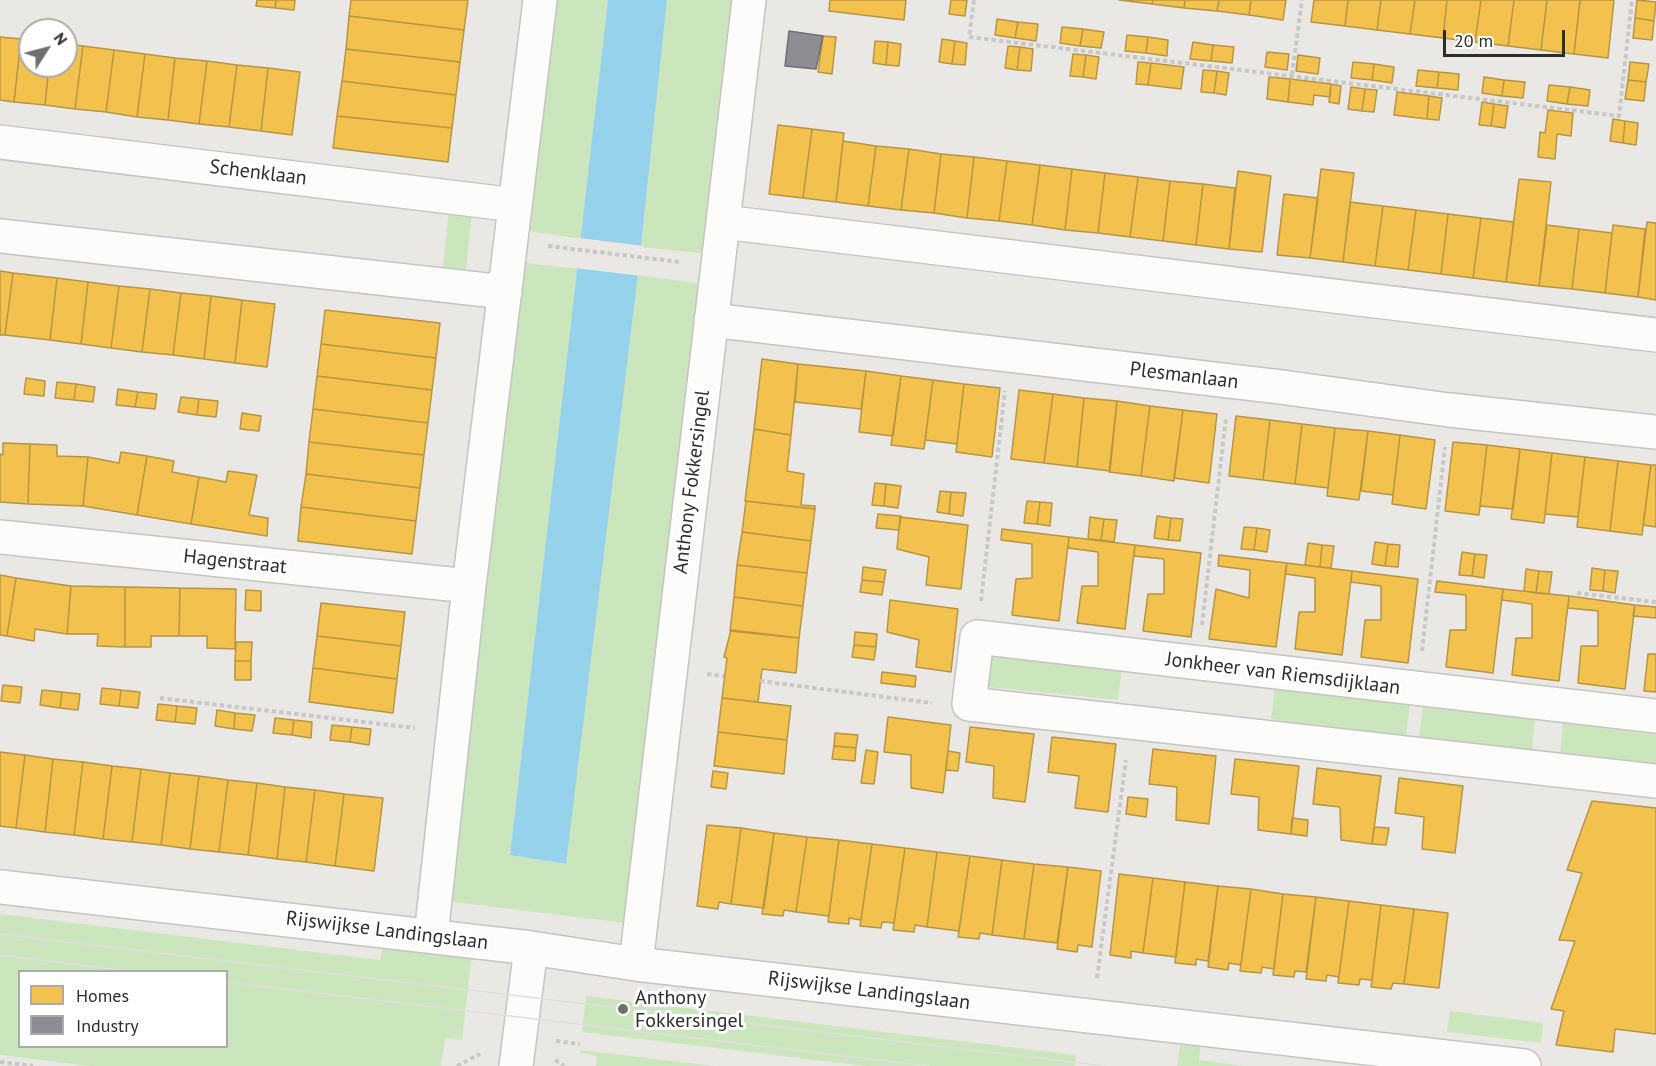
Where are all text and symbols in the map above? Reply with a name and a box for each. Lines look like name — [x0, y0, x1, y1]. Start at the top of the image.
north arrow — [18, 18, 78, 78]
scale bar — [1446, 18, 1568, 56]
text: N — [50, 28, 72, 49]
text: 20 m — [1454, 29, 1493, 52]
street label: Schenklaan — [208, 155, 308, 191]
street label: Plesmanlaan — [1128, 357, 1240, 395]
street label: Anthony Fokkersingel — [669, 389, 715, 575]
street label: Hagenstraat — [182, 545, 288, 579]
street label: Jonkheer van Riemsdijklaan — [1165, 648, 1401, 700]
street label: Rijswijkse Landingslaan — [285, 907, 489, 955]
street label: Rijswijkse Landingslaan — [767, 967, 971, 1015]
legend — [18, 970, 228, 1048]
text: Homes — [76, 984, 129, 1007]
place label: Anthony Fokkersingel — [635, 986, 743, 1033]
marker: Anthony Fokkersingel — [616, 1002, 630, 1016]
text: Industry — [76, 1014, 139, 1037]

